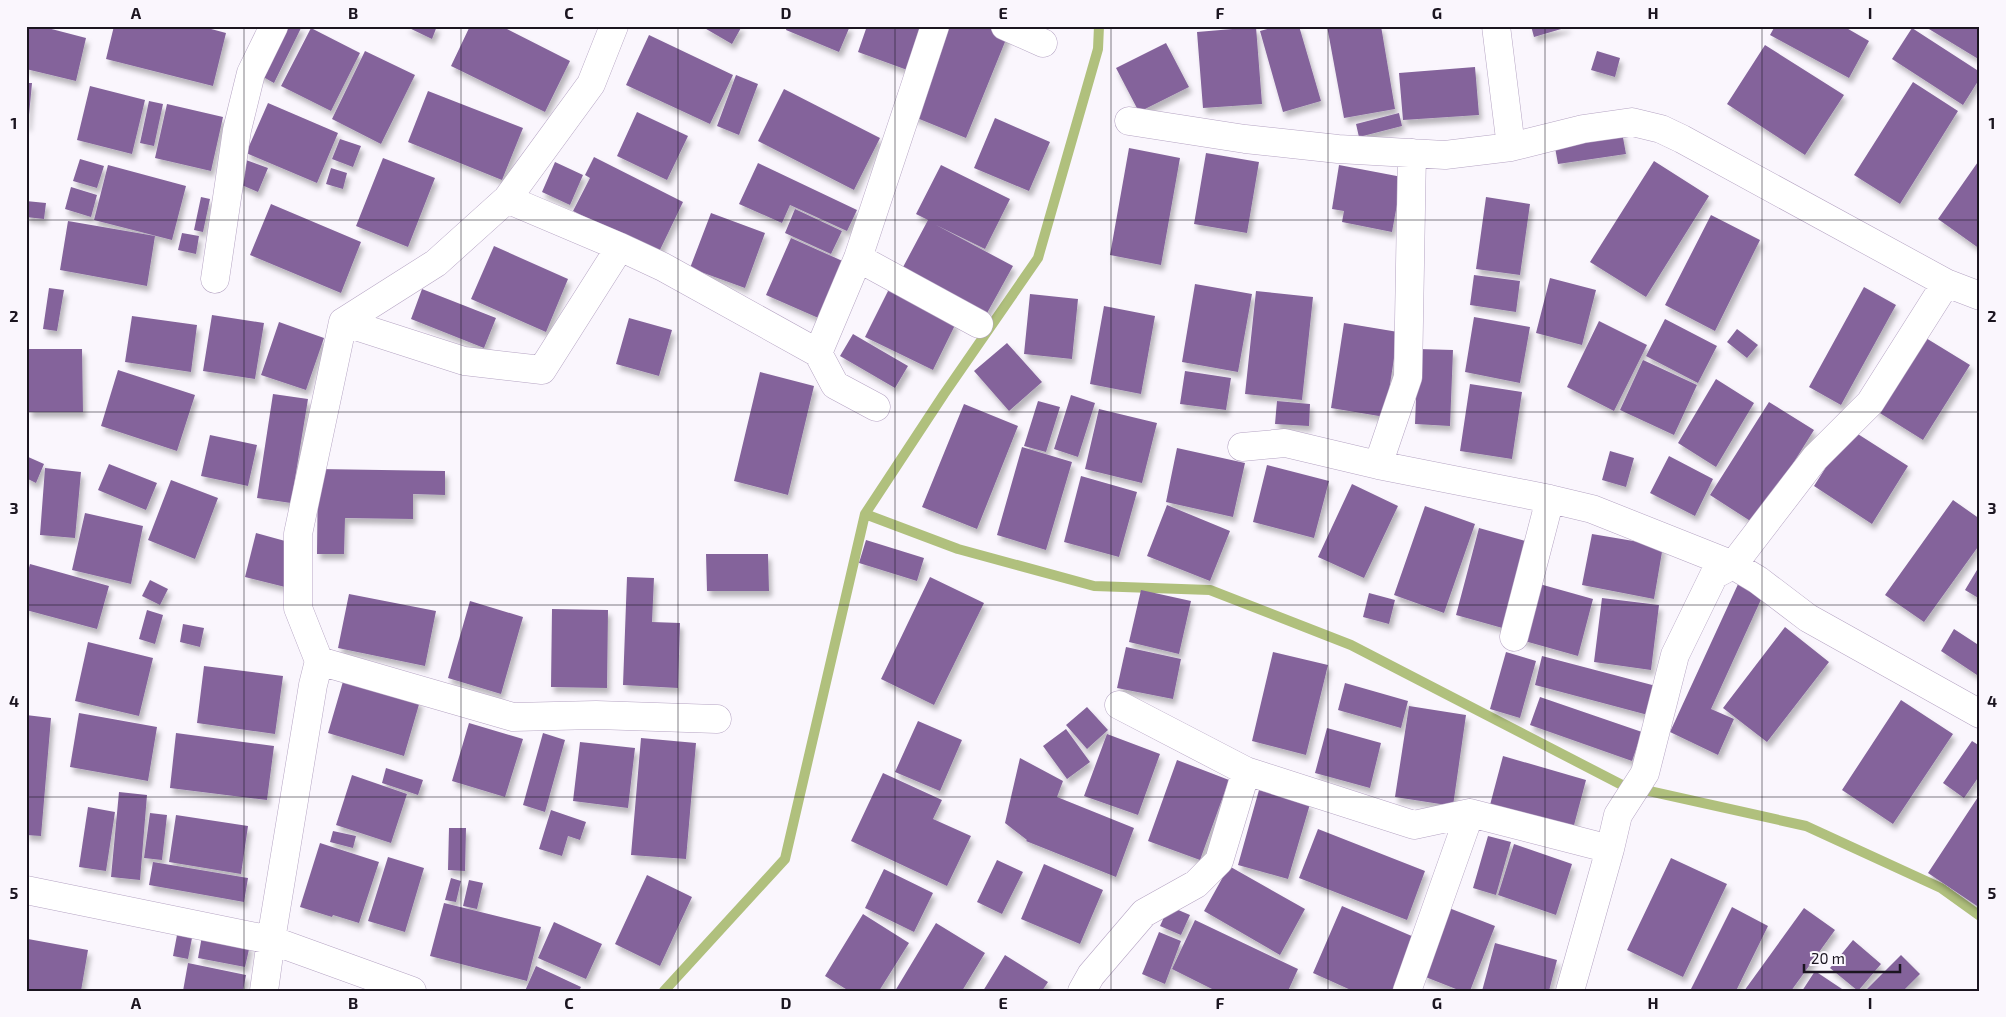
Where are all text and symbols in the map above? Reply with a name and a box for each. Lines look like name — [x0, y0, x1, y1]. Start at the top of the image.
text: A — [131, 3, 142, 22]
text: B — [348, 3, 358, 22]
text: C — [564, 3, 574, 22]
text: D — [781, 3, 792, 22]
text: E — [998, 3, 1008, 22]
text: F — [1216, 3, 1225, 22]
text: G — [1432, 3, 1442, 22]
text: H — [1647, 3, 1659, 22]
text: I — [1868, 3, 1872, 22]
text: 1 — [11, 113, 17, 132]
text: 1 — [1989, 113, 1995, 132]
text: 2 — [9, 306, 19, 325]
text: 2 — [1987, 306, 1997, 325]
text: 3 — [9, 498, 19, 517]
text: 3 — [1987, 498, 1997, 517]
text: 4 — [9, 691, 19, 710]
text: 4 — [1987, 691, 1997, 710]
text: 5 — [10, 883, 19, 902]
text: 5 — [1988, 883, 1997, 902]
scale bar — [1804, 942, 1900, 974]
text: 20 m — [1811, 949, 1845, 967]
text: A — [131, 993, 142, 1012]
text: B — [348, 993, 358, 1012]
text: C — [564, 993, 574, 1012]
text: D — [781, 993, 792, 1012]
text: E — [998, 993, 1008, 1012]
text: F — [1216, 993, 1225, 1012]
text: G — [1432, 993, 1442, 1012]
text: H — [1647, 993, 1659, 1012]
text: I — [1868, 993, 1872, 1012]

